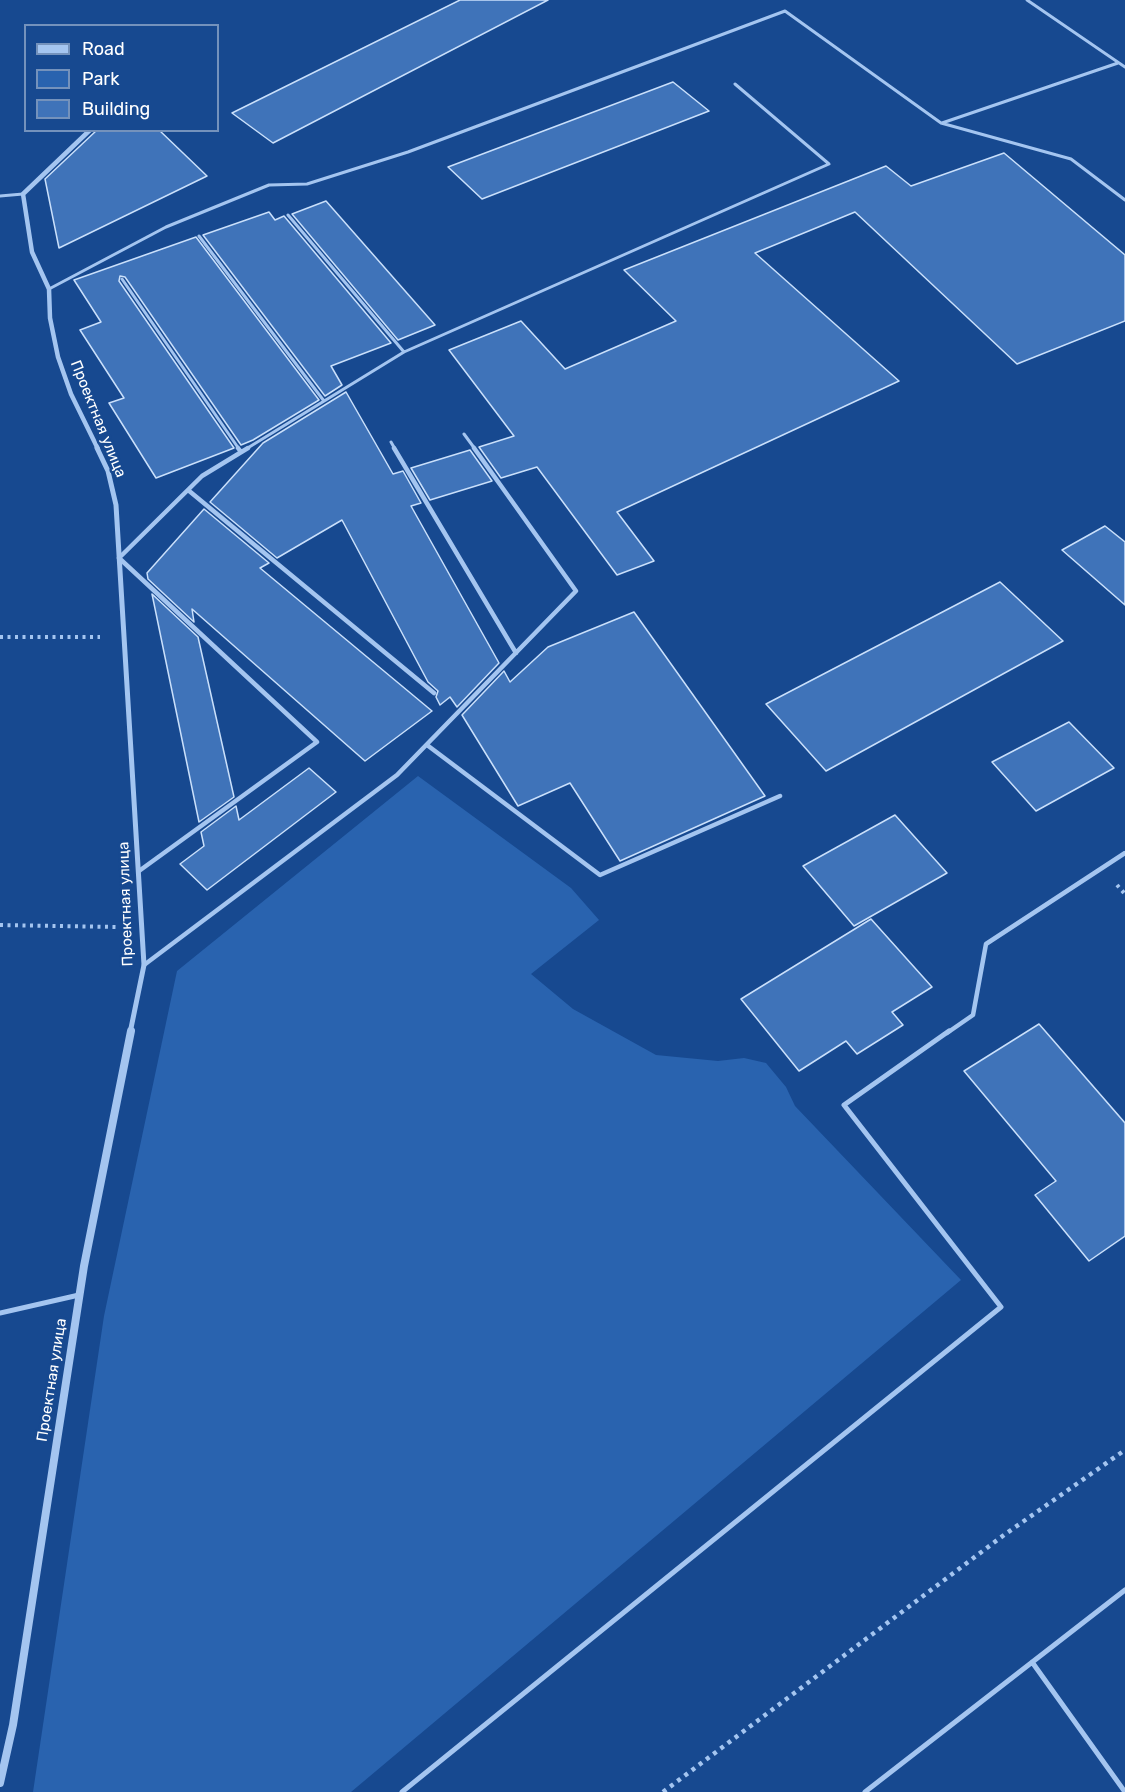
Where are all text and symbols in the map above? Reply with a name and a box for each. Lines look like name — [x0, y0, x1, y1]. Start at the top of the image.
legend — [24, 24, 219, 132]
text: Road — [82, 38, 125, 60]
text: Park — [82, 68, 119, 90]
text: Building — [82, 98, 150, 120]
street label: Проектная улица — [66, 358, 130, 480]
street label: Проектная улица — [115, 841, 137, 967]
street label: Проектная улица — [33, 1317, 71, 1443]

